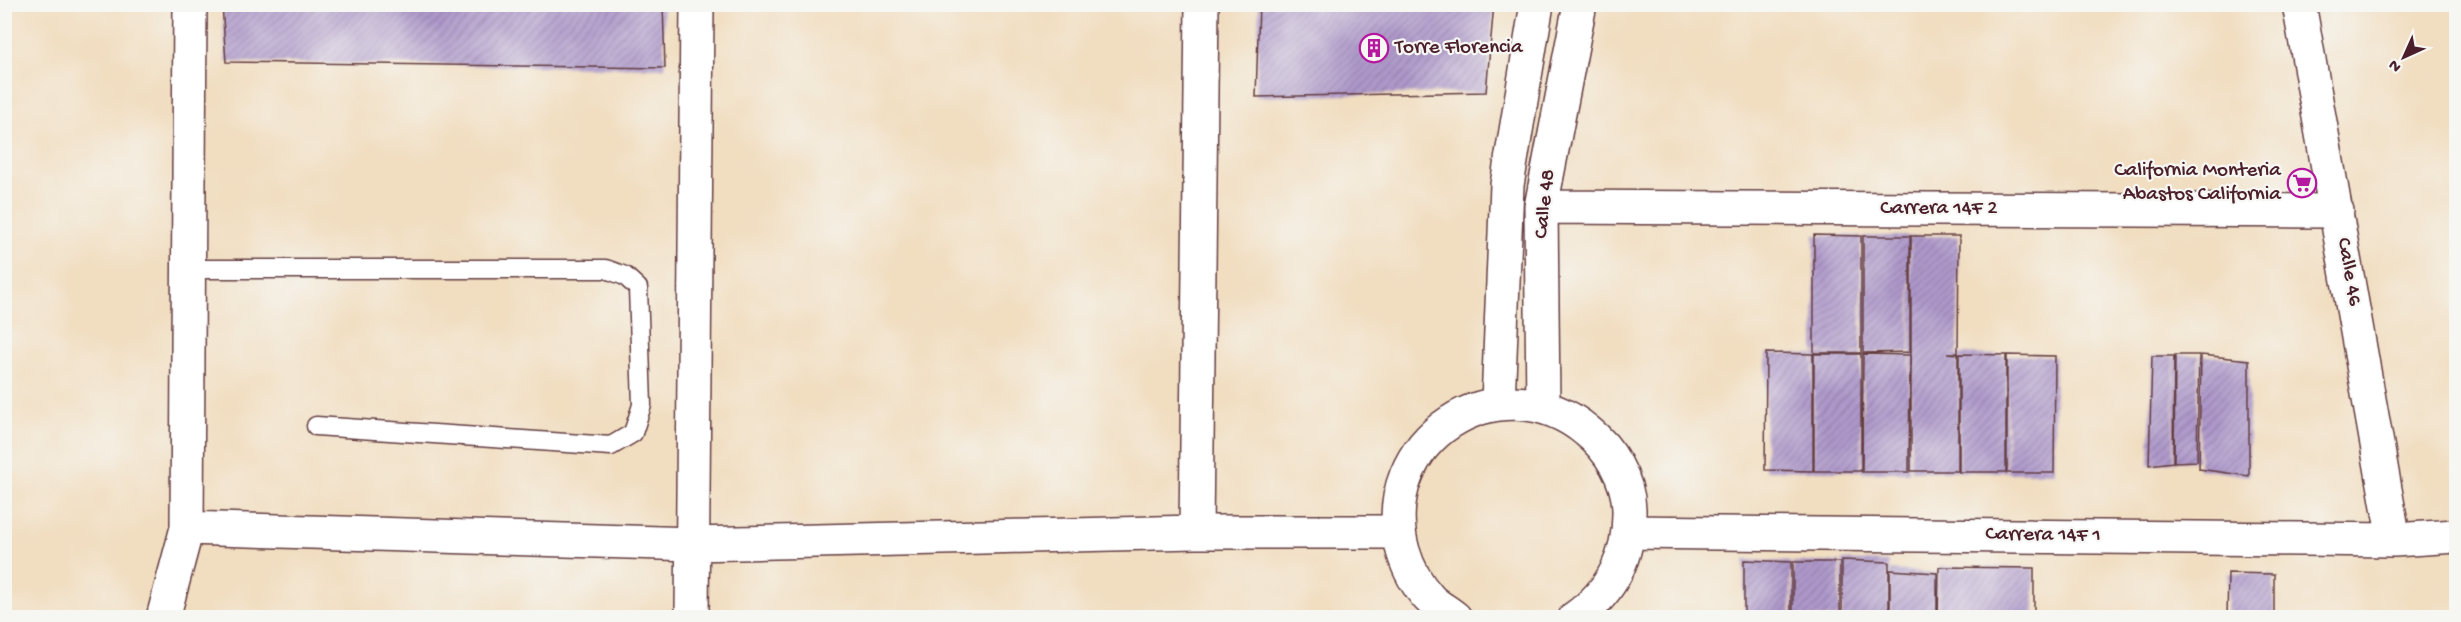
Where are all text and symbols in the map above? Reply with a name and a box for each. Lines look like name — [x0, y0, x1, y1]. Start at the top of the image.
north arrow — [2374, 27, 2434, 87]
building icon: Torre Florencia — [1358, 32, 1390, 64]
place label: Torre Florencia — [1394, 36, 1524, 61]
text: N — [2385, 54, 2406, 76]
place label: California Monteria Abastos California — [2114, 159, 2282, 208]
supermarket icon: California Monteria Abastos California — [2286, 167, 2318, 199]
street label: Calle 48 — [1530, 168, 1562, 240]
street label: Carrera 14F 2 — [1880, 197, 1998, 222]
street label: Calle 46 — [2330, 236, 2366, 308]
street label: Carrera 14F 1 — [1985, 522, 2101, 550]

